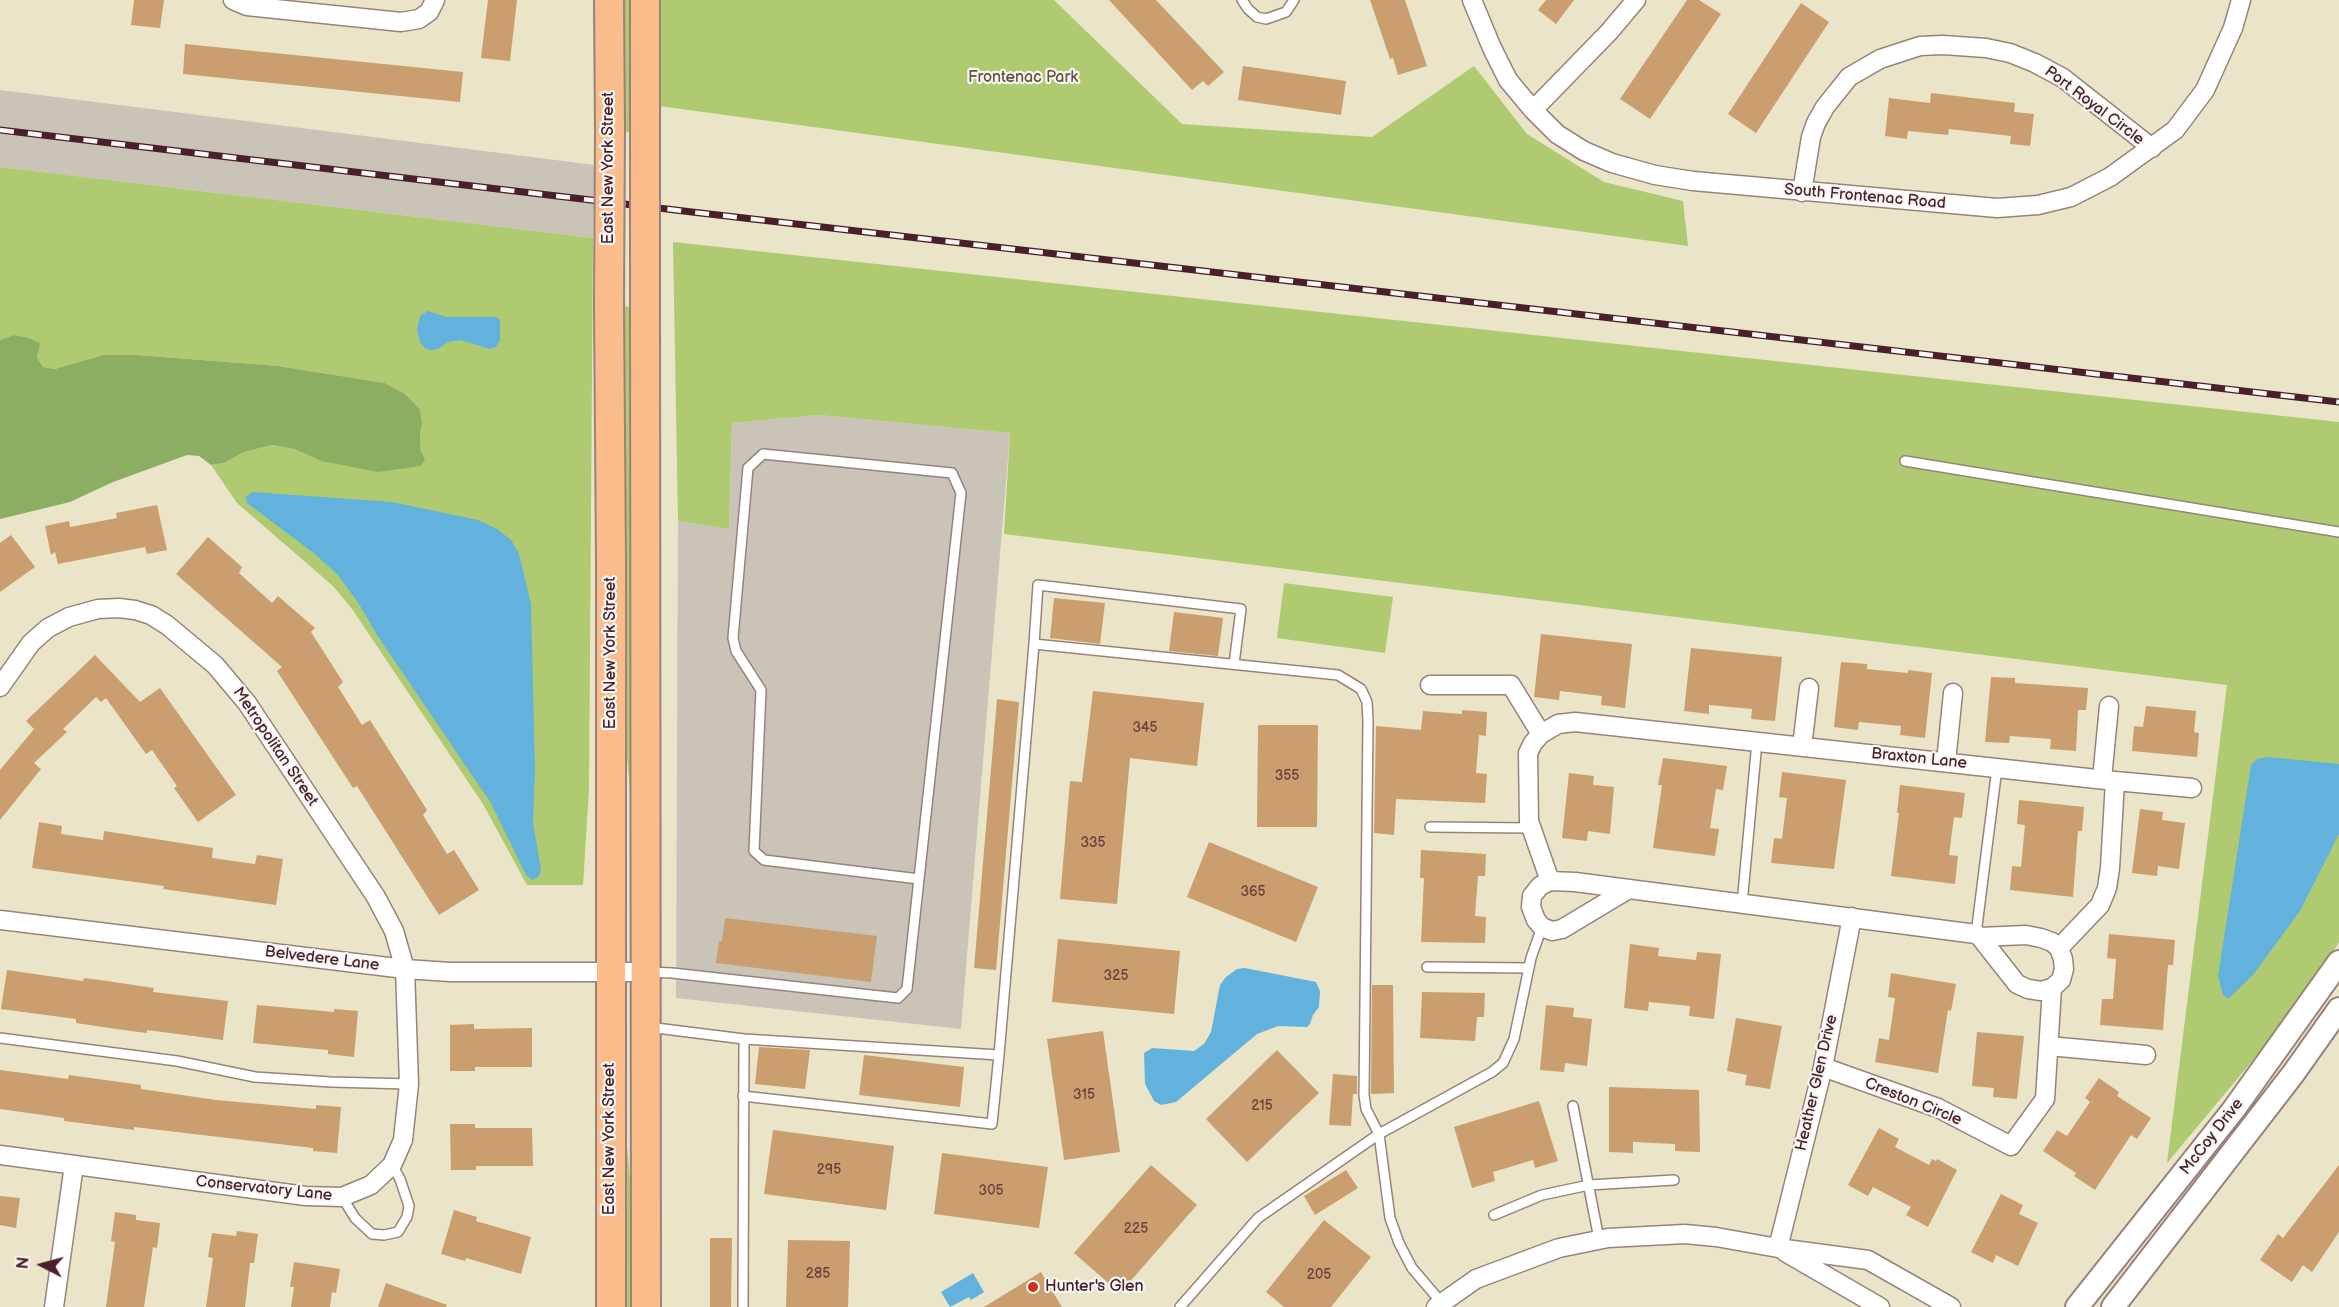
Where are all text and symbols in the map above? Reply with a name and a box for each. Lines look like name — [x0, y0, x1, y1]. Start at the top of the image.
street label: Port Royal Circle — [2040, 62, 2148, 150]
park label: Frontenac Park — [968, 68, 1078, 88]
street label: East New York Street — [599, 92, 619, 244]
street label: South Frontenac Road — [1783, 180, 1947, 214]
street label: East New York Street — [601, 577, 621, 729]
street label: Metropolitan Street — [228, 684, 322, 810]
house number: 345 — [1132, 720, 1158, 736]
street label: Braxton Lane — [1870, 744, 1968, 774]
house number: 355 — [1275, 768, 1299, 784]
house number: 335 — [1080, 835, 1106, 851]
house number: 365 — [1240, 884, 1266, 900]
street label: Belvedere Lane — [264, 942, 380, 976]
house number: 325 — [1104, 968, 1128, 984]
street label: Heather Glen Drive — [1792, 1013, 1842, 1153]
street label: East New York Street — [600, 1063, 620, 1215]
street label: Creston Circle — [1862, 1074, 1964, 1130]
house number: 315 — [1073, 1087, 1095, 1103]
street label: McCoy Drive — [2176, 1095, 2248, 1179]
house number: 215 — [1251, 1098, 1273, 1114]
house number: 295 — [817, 1162, 841, 1178]
street label: Conservatory Lane — [195, 1172, 333, 1206]
house number: 305 — [979, 1183, 1003, 1199]
house number: 225 — [1124, 1221, 1148, 1237]
north arrow — [12, 1235, 72, 1295]
text: N — [14, 1256, 34, 1270]
house number: 285 — [806, 1266, 830, 1282]
house number: 205 — [1307, 1267, 1331, 1283]
place label: Hunter's Glen — [1045, 1277, 1144, 1297]
marker: Hunter's Glen — [1026, 1280, 1040, 1294]

